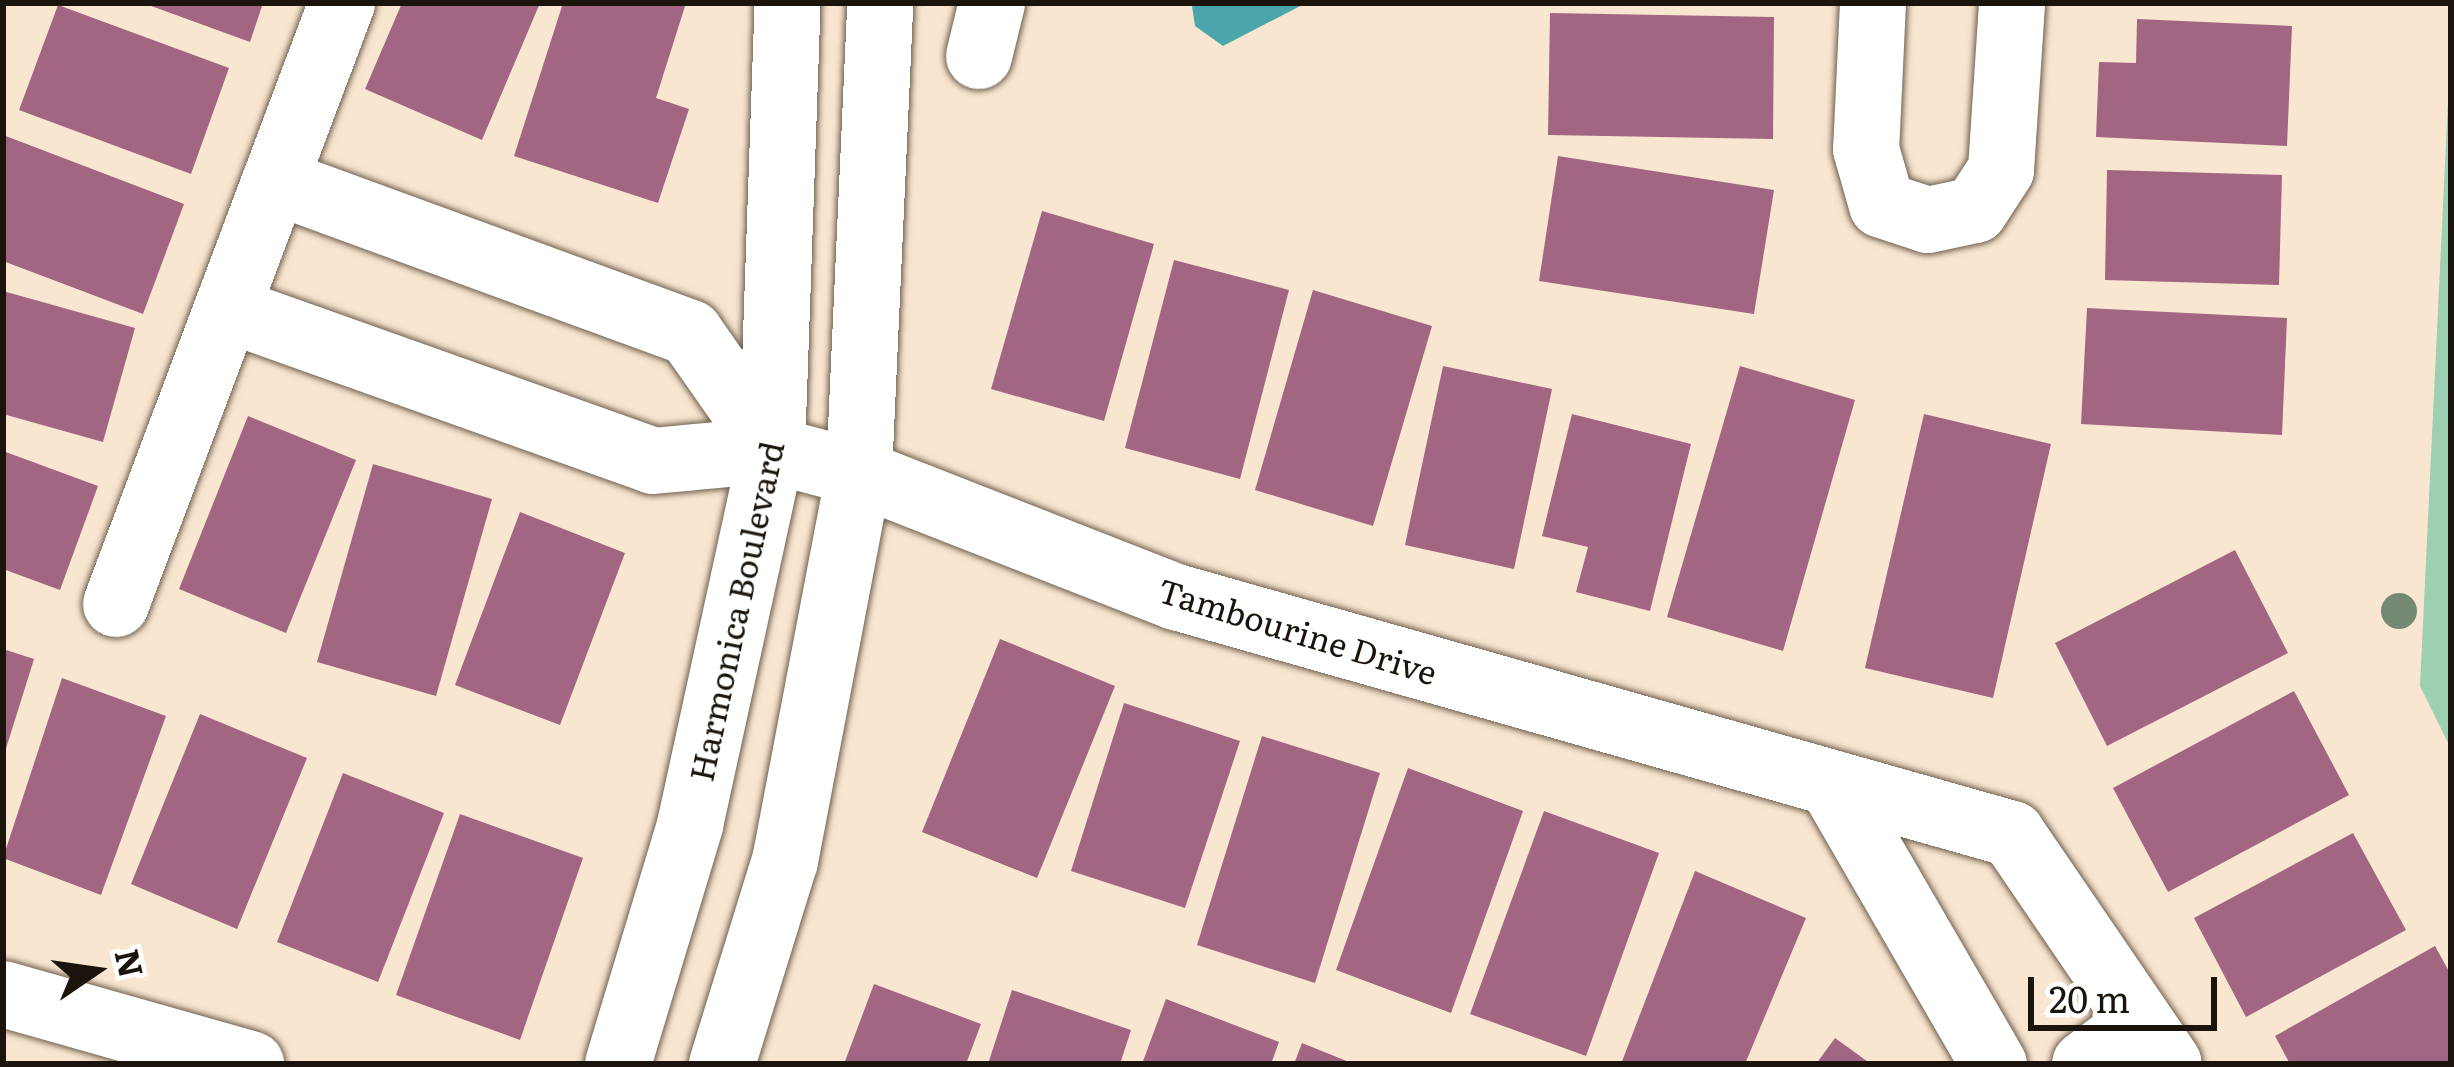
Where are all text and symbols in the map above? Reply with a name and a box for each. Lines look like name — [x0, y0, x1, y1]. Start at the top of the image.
street label: Harmonica Boulevard — [680, 437, 790, 785]
street label: Tambourine Drive — [1154, 569, 1442, 691]
north arrow — [36, 911, 156, 1031]
text: N — [105, 944, 159, 982]
scale bar — [2034, 953, 2223, 1027]
text: 20 m — [2049, 971, 2130, 1024]

